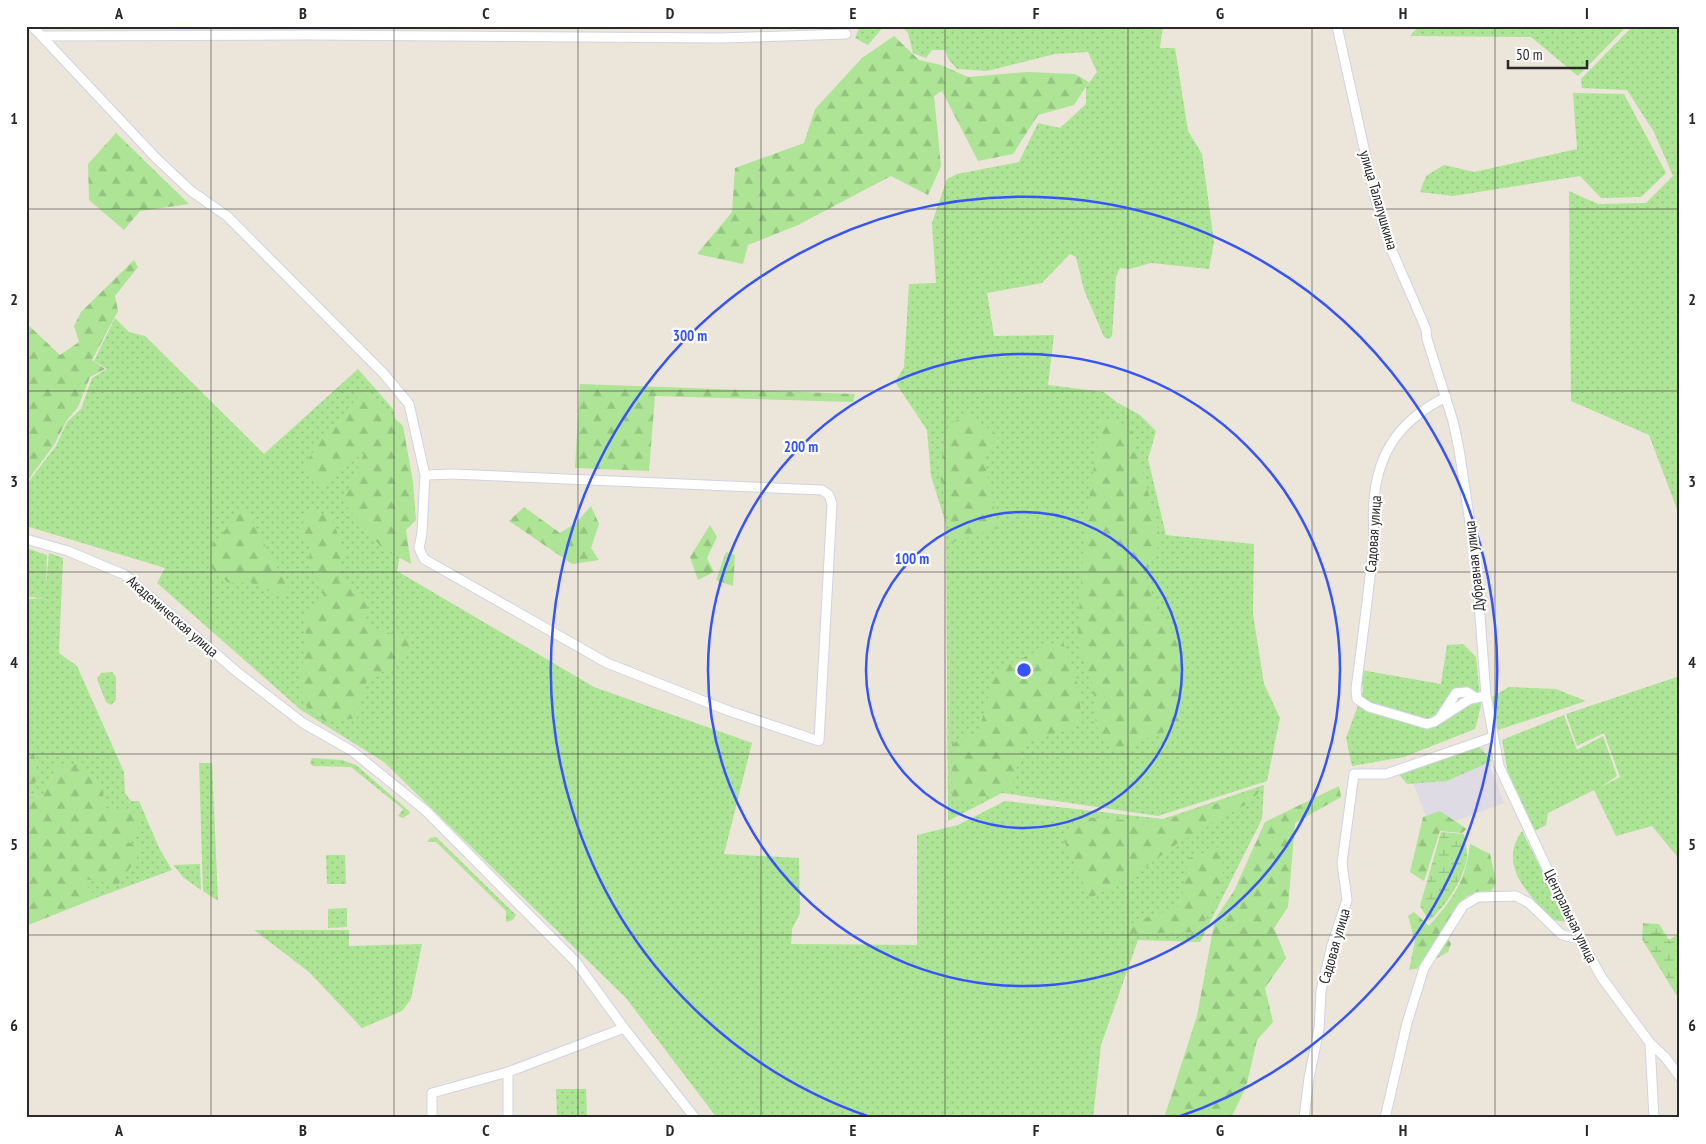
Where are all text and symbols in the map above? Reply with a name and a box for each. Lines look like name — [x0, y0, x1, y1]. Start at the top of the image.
text: A — [114, 3, 124, 23]
text: B — [299, 3, 307, 23]
text: C — [482, 3, 490, 23]
text: D — [666, 3, 675, 23]
text: E — [850, 3, 857, 23]
text: F — [1033, 3, 1040, 23]
text: G — [1216, 3, 1224, 23]
text: H — [1399, 3, 1407, 23]
text: I — [1585, 3, 1589, 23]
scale bar — [1508, 38, 1587, 70]
text: 50 m — [1516, 45, 1542, 64]
text: 1 — [10, 108, 18, 128]
text: 1 — [1688, 108, 1696, 128]
street label: улица Талалушкина — [1356, 148, 1402, 252]
text: 2 — [10, 289, 18, 309]
text: 2 — [1688, 289, 1696, 309]
text: 300 m — [673, 326, 707, 345]
text: 200 m — [784, 437, 818, 456]
text: 3 — [10, 471, 18, 491]
text: 3 — [1688, 471, 1696, 491]
street label: Садовая улица — [1361, 495, 1385, 573]
street label: Дубравная улица — [1460, 520, 1488, 612]
text: 100 m — [895, 549, 929, 568]
street label: Академическая улица — [123, 571, 223, 661]
text: 4 — [10, 652, 18, 672]
text: 4 — [1688, 652, 1696, 672]
centre of rings — [1015, 661, 1033, 679]
text: 5 — [10, 834, 18, 854]
text: 5 — [1688, 834, 1696, 854]
street label: Центральная улица — [1540, 866, 1602, 966]
street label: Садовая улица — [1314, 906, 1354, 986]
text: 6 — [10, 1015, 18, 1035]
text: 6 — [1688, 1015, 1696, 1035]
text: A — [114, 1120, 124, 1140]
text: B — [299, 1120, 307, 1140]
text: C — [482, 1120, 490, 1140]
text: D — [666, 1120, 675, 1140]
text: E — [850, 1120, 857, 1140]
text: F — [1033, 1120, 1040, 1140]
text: G — [1216, 1120, 1224, 1140]
text: H — [1399, 1120, 1407, 1140]
text: I — [1585, 1120, 1589, 1140]

